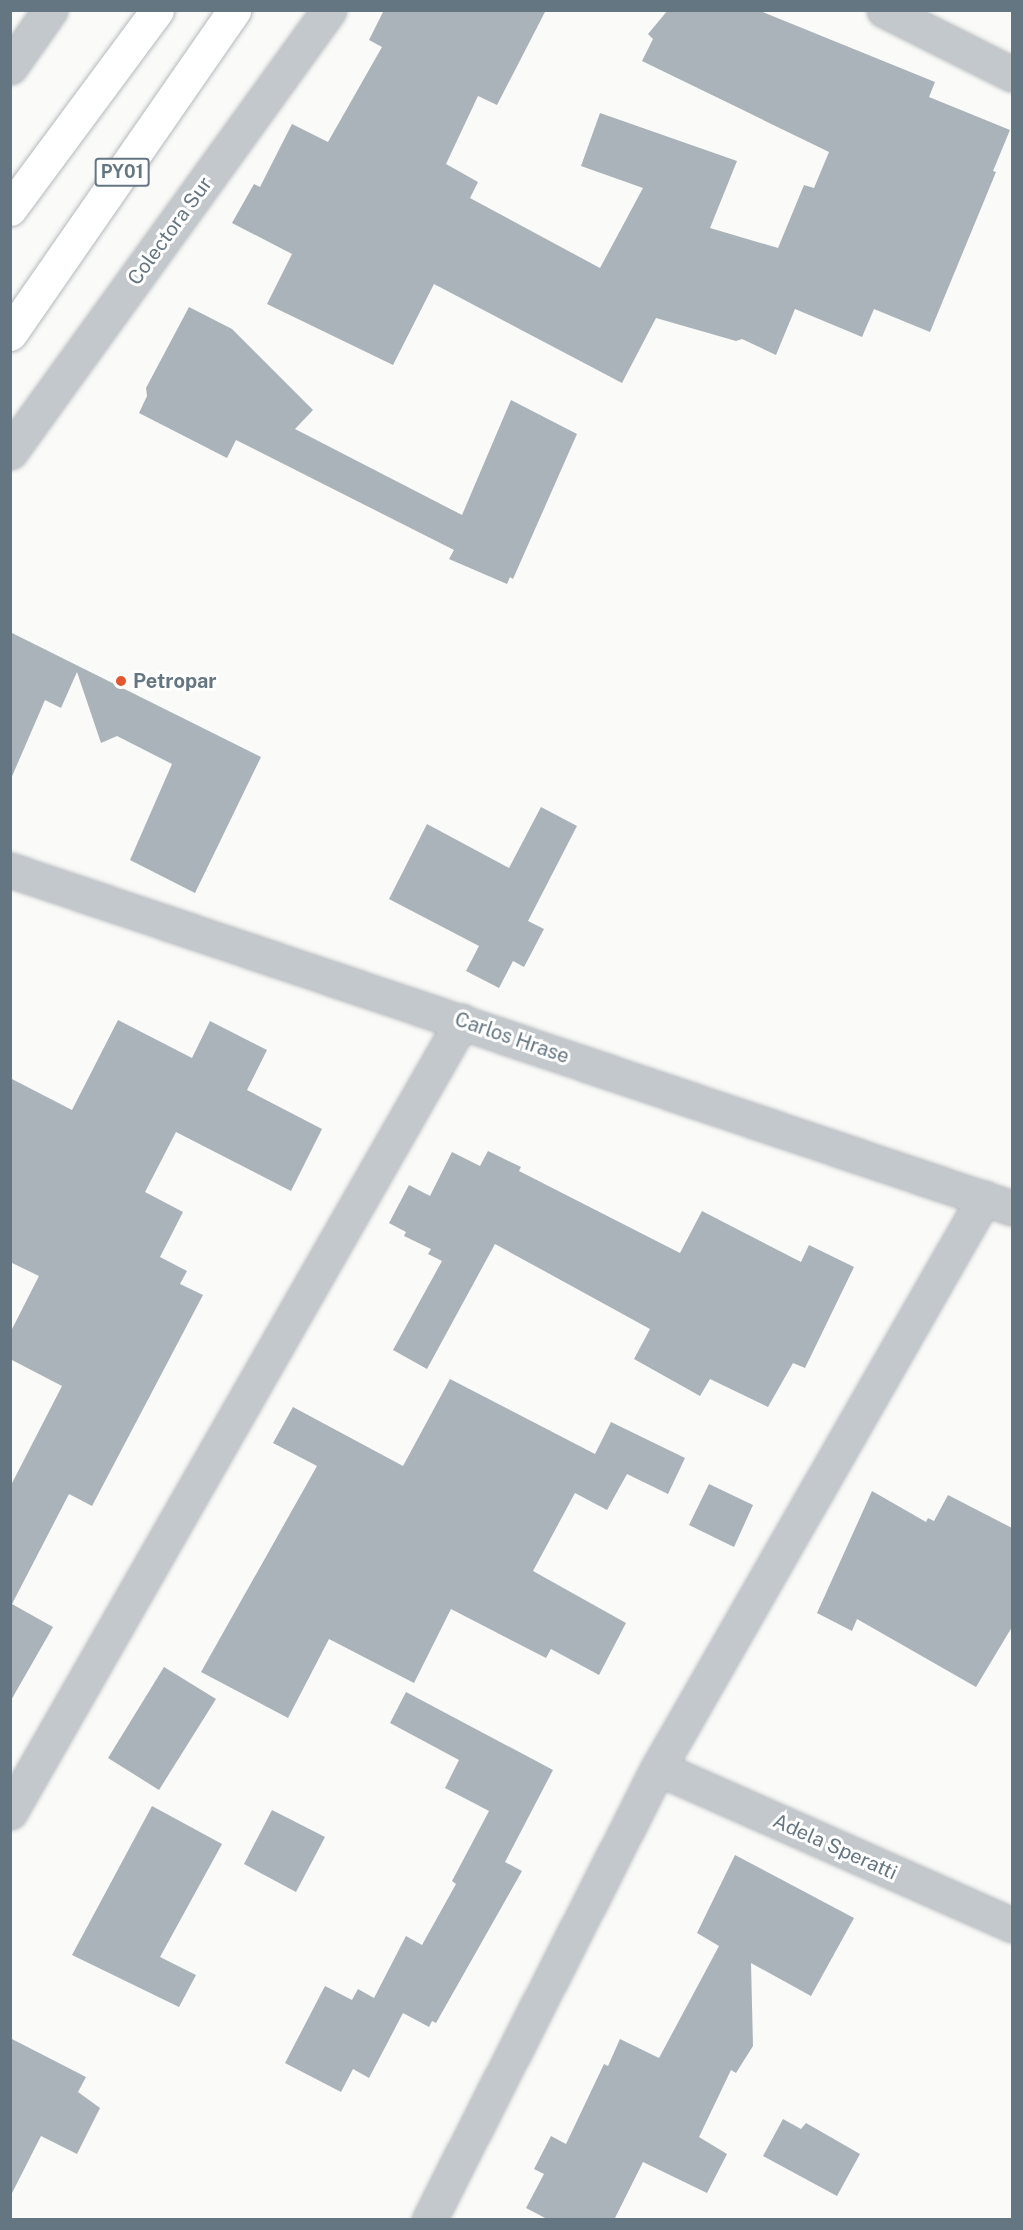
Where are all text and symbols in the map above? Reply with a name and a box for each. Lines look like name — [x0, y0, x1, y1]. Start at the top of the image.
road number: PY01 — [94, 157, 150, 187]
street label: Colectora Sur — [123, 172, 217, 290]
place label: Petropar — [133, 669, 217, 693]
marker: Petropar — [114, 674, 128, 688]
street label: Carlos Hrase — [452, 1007, 572, 1069]
street label: Adela Speratti — [769, 1809, 901, 1885]

